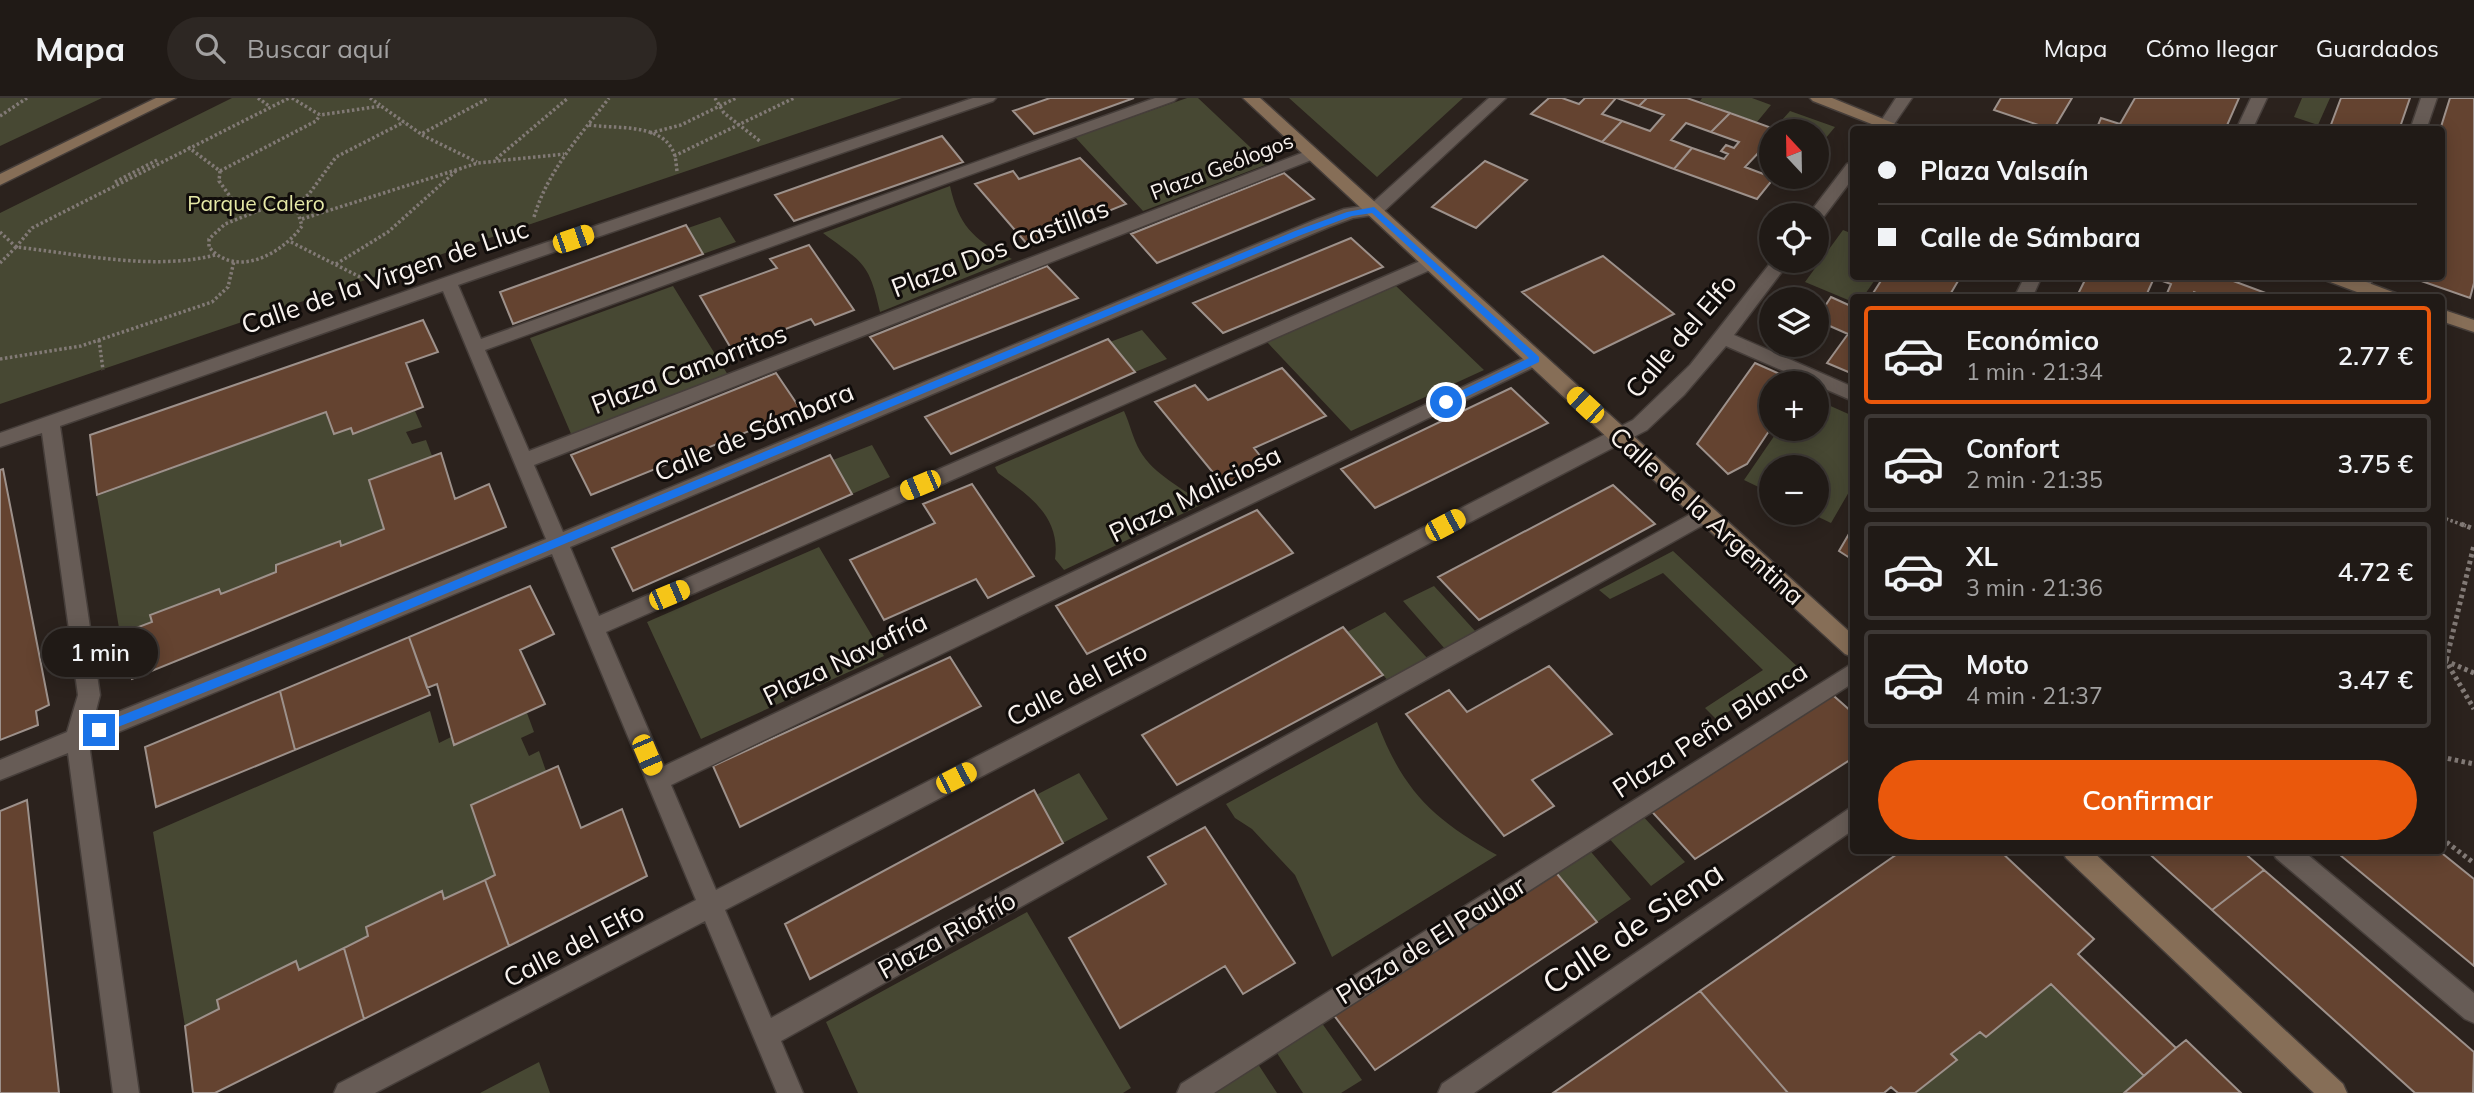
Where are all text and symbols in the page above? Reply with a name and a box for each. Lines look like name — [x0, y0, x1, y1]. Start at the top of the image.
search box — [167, 17, 657, 80]
text: Mapa — [35, 28, 125, 69]
icon: search — [191, 29, 229, 67]
text: Buscar aquí — [247, 32, 390, 65]
text: Mapa — [2044, 33, 2107, 63]
text: Cómo llegar — [2145, 33, 2278, 63]
text: Guardados — [2316, 33, 2439, 63]
north arrow — [1759, 119, 1829, 189]
map controls — [1759, 119, 1829, 525]
street label: Plaza Geólogos — [1147, 127, 1297, 205]
text: Plaza Valsaín — [1920, 154, 2089, 187]
park label: Parque Calero — [187, 190, 325, 216]
street label: Plaza Dos Castillas — [886, 191, 1113, 304]
button: locate — [1759, 203, 1829, 273]
street label: Calle de la Virgen de Lluc — [237, 212, 533, 341]
text: Calle de Sámbara — [1920, 221, 2141, 254]
car — [550, 222, 597, 256]
street label: Calle del Elfo — [1618, 267, 1744, 405]
button: layers — [1759, 287, 1829, 357]
street label: Plaza Camorritos — [586, 316, 791, 421]
icon: car — [1882, 324, 1945, 387]
text: Económico — [1966, 324, 2099, 357]
text: 2.77 € — [2337, 339, 2413, 372]
text: 1 min · 21:34 — [1966, 357, 2103, 386]
button: + — [1759, 371, 1829, 441]
street label: Calle de Sámbara — [649, 375, 859, 488]
car — [1563, 383, 1608, 427]
route start — [1430, 386, 1462, 418]
street label: Calle de la Argentina — [1603, 419, 1812, 612]
icon: car — [1882, 432, 1945, 495]
text: Confort — [1966, 432, 2059, 465]
street label: Plaza Maliciosa — [1103, 438, 1286, 549]
text: 3.75 € — [2337, 447, 2413, 480]
button: − — [1759, 455, 1829, 525]
text: 2 min · 21:35 — [1966, 465, 2103, 494]
car — [897, 467, 944, 503]
car — [1422, 506, 1469, 544]
icon: car — [1882, 540, 1945, 603]
text: XL — [1966, 540, 1998, 573]
text: 4.72 € — [2337, 555, 2413, 588]
text: 3 min · 21:36 — [1966, 573, 2103, 602]
car — [646, 577, 693, 613]
street label: Plaza Navafría — [757, 605, 932, 713]
callout: 1 min — [41, 628, 157, 678]
street label: Calle del Elfo — [1001, 634, 1153, 733]
text: 1 min — [70, 638, 130, 667]
icon: car — [1882, 648, 1945, 711]
text: Moto — [1966, 648, 2029, 681]
street label: Plaza Peña Blanca — [1606, 654, 1813, 805]
text: 3.47 € — [2337, 663, 2413, 696]
text: 4 min · 21:37 — [1966, 681, 2103, 710]
route end — [83, 714, 115, 746]
car — [630, 732, 665, 778]
car — [933, 759, 980, 797]
button: Confirmar — [1878, 760, 2417, 840]
street label: Calle de Siena — [1534, 852, 1730, 1002]
street label: Plaza de El Paular — [1330, 868, 1532, 1011]
street label: Plaza Riofrío — [872, 883, 1022, 986]
street label: Calle del Elfo — [498, 895, 650, 994]

